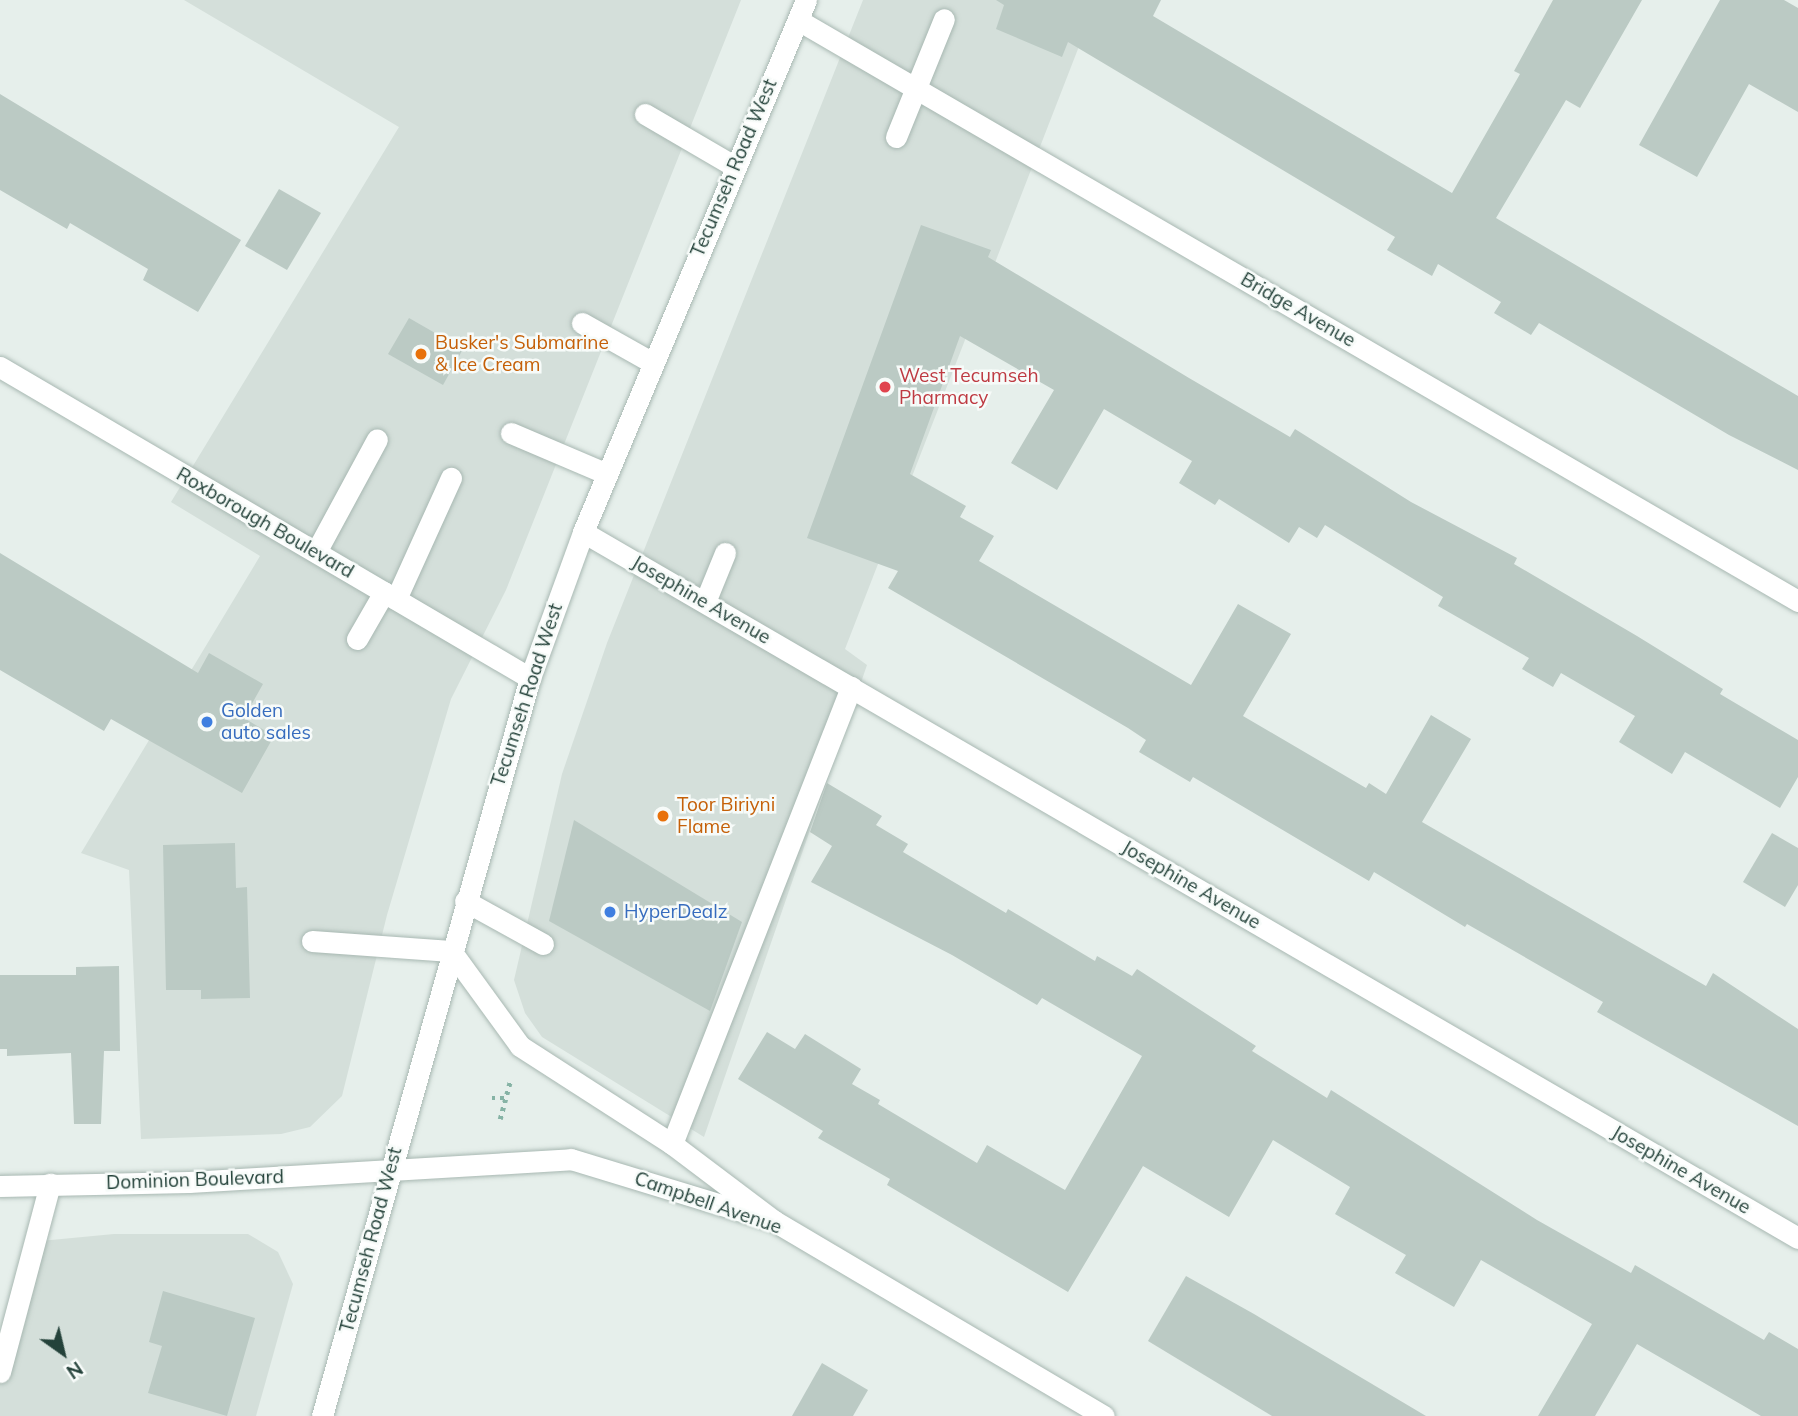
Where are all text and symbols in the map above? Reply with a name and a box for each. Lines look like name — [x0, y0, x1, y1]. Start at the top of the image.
street label: Tecumseh Road West — [686, 76, 782, 260]
street label: Bridge Avenue — [1237, 268, 1359, 352]
place label: Busker's Submarine & Ice Cream — [435, 332, 609, 376]
marker: Busker's Submarine & Ice Cream — [413, 346, 429, 362]
place label: West Tecumseh Pharmacy — [899, 365, 1039, 409]
marker: West Tecumseh Pharmacy — [877, 379, 893, 395]
street label: Roxborough Boulevard — [172, 463, 358, 583]
street label: Josephine Avenue — [628, 551, 774, 649]
street label: Tecumseh Road West — [487, 601, 567, 789]
place label: Golden auto sales — [221, 700, 311, 744]
marker: Golden auto sales — [199, 714, 215, 730]
place label: Toor Biriyni Flame — [677, 794, 775, 838]
marker: Toor Biriyni Flame — [655, 808, 671, 824]
street label: Josephine Avenue — [1118, 836, 1264, 934]
place label: HyperDealz — [624, 901, 728, 923]
marker: HyperDealz — [602, 904, 618, 920]
street label: Josephine Avenue — [1608, 1121, 1754, 1219]
street label: Tecumseh Road West — [335, 1145, 407, 1335]
street label: Dominion Boulevard — [106, 1166, 284, 1194]
street label: Campbell Avenue — [631, 1167, 785, 1239]
north arrow — [28, 1318, 98, 1388]
text: N — [62, 1356, 87, 1384]

